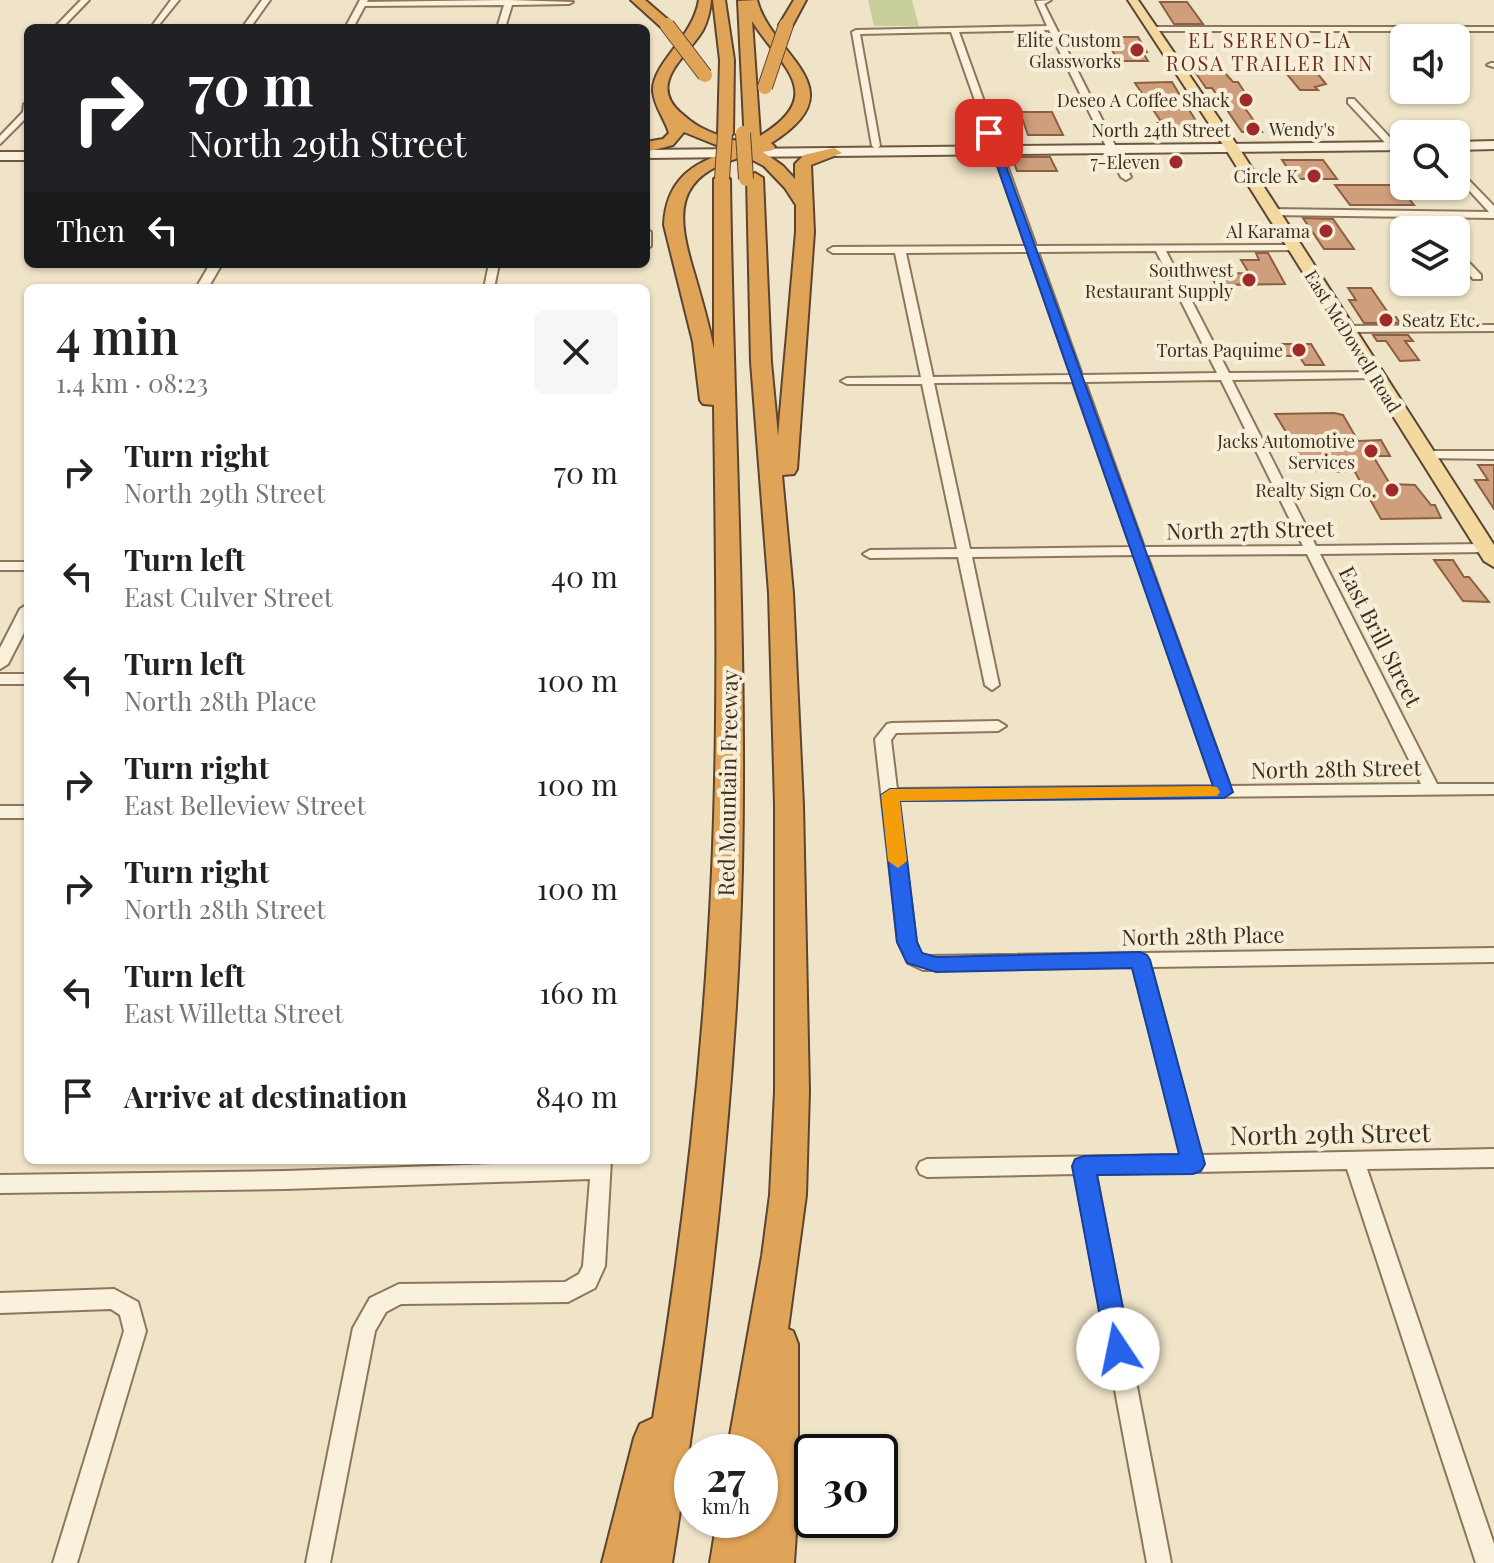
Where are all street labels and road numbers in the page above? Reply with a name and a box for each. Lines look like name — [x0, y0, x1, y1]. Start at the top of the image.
street label: North 24th Street — [1092, 118, 1231, 142]
street label: East McDowell Road — [1299, 265, 1407, 417]
street label: North 27th Street — [1166, 513, 1335, 545]
street label: East Brill Street — [1333, 561, 1430, 713]
street label: Red Mountain Freeway — [710, 669, 744, 897]
street label: North 28th Street — [1251, 751, 1423, 784]
street label: North 28th Place — [1121, 919, 1285, 951]
street label: North 29th Street — [1229, 1114, 1432, 1152]

